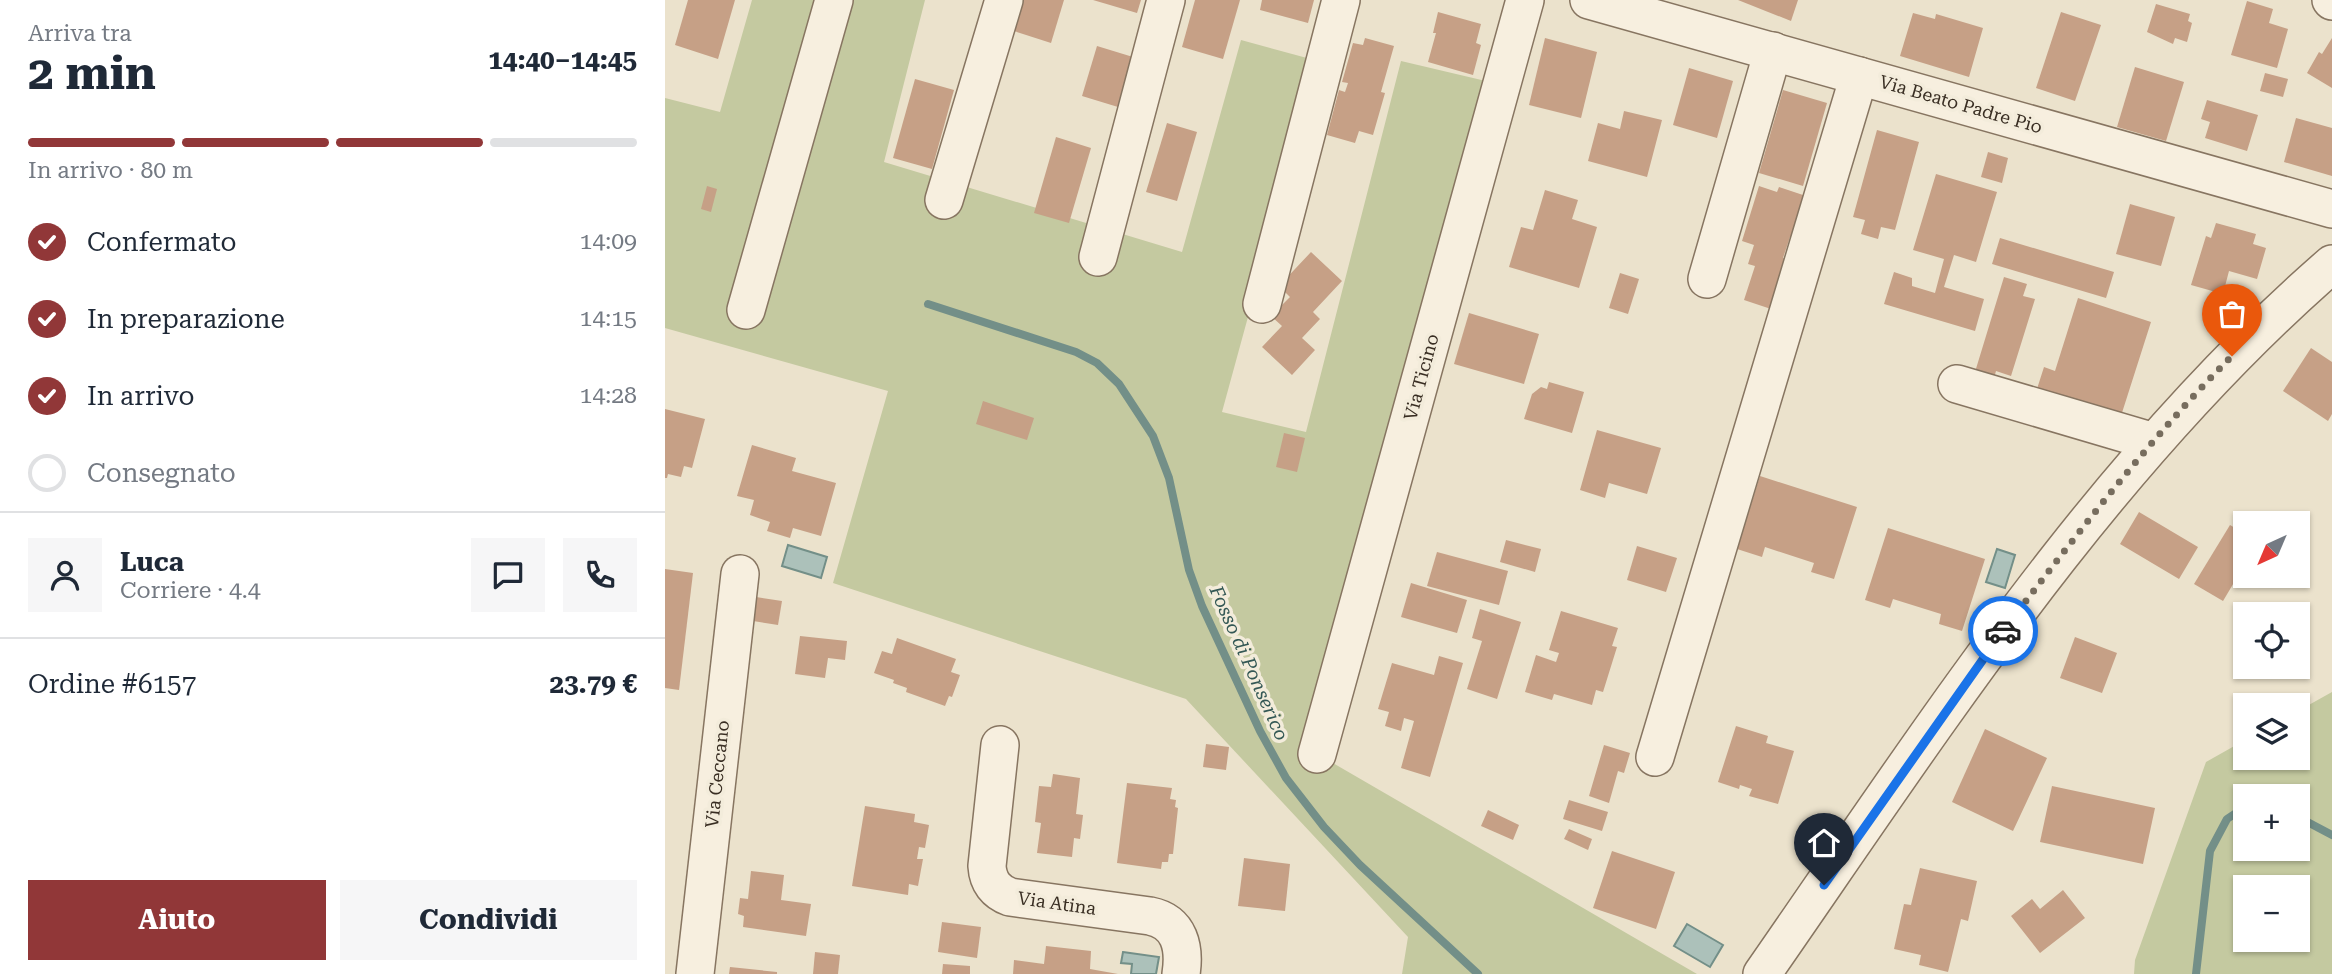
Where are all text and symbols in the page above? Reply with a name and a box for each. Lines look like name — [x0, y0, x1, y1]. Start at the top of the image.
text: Arriva tra — [28, 20, 132, 47]
text: 14:40–14:45 — [488, 45, 637, 75]
text: 2 min — [28, 46, 156, 100]
street label: Via Beato Padre Pio — [1877, 71, 2045, 137]
text: In arrivo · 80 m — [28, 157, 193, 184]
icon: check — [28, 223, 66, 261]
text: Confermato — [87, 227, 236, 257]
text: 14:09 — [580, 228, 637, 255]
pin — [2202, 284, 2262, 356]
icon: bag — [2213, 295, 2251, 333]
icon: check — [28, 300, 66, 338]
text: In preparazione — [87, 304, 285, 334]
text: 14:15 — [580, 305, 637, 332]
street label: Via Ticino — [1399, 331, 1443, 423]
icon: check — [28, 377, 66, 415]
text: In arrivo — [87, 381, 194, 411]
text: 14:28 — [580, 382, 637, 409]
text: Consegnato — [87, 458, 236, 488]
north arrow — [2233, 511, 2310, 588]
map controls — [2233, 511, 2310, 952]
button: person — [28, 538, 102, 612]
button: chat — [471, 538, 545, 612]
button: phone — [563, 538, 637, 612]
text: Luca — [120, 547, 184, 577]
text: Corriere · 4.4 — [120, 577, 261, 604]
water label: Fosso di Ponserico — [1204, 581, 1293, 744]
courier — [1968, 596, 2038, 666]
button: locate — [2233, 602, 2310, 679]
icon: car — [1984, 612, 2022, 650]
text: Ordine #6157 — [28, 669, 196, 699]
text: 23.79 € — [549, 669, 637, 699]
button: layers — [2233, 693, 2310, 770]
street label: Via Ceccano — [701, 719, 733, 829]
button: + — [2233, 784, 2310, 861]
pin — [1794, 813, 1854, 885]
icon: home — [1805, 824, 1843, 862]
button: − — [2233, 875, 2310, 952]
button: Aiuto — [28, 880, 326, 960]
button: Condividi — [340, 880, 637, 960]
street label: Via Atina — [1016, 887, 1098, 919]

